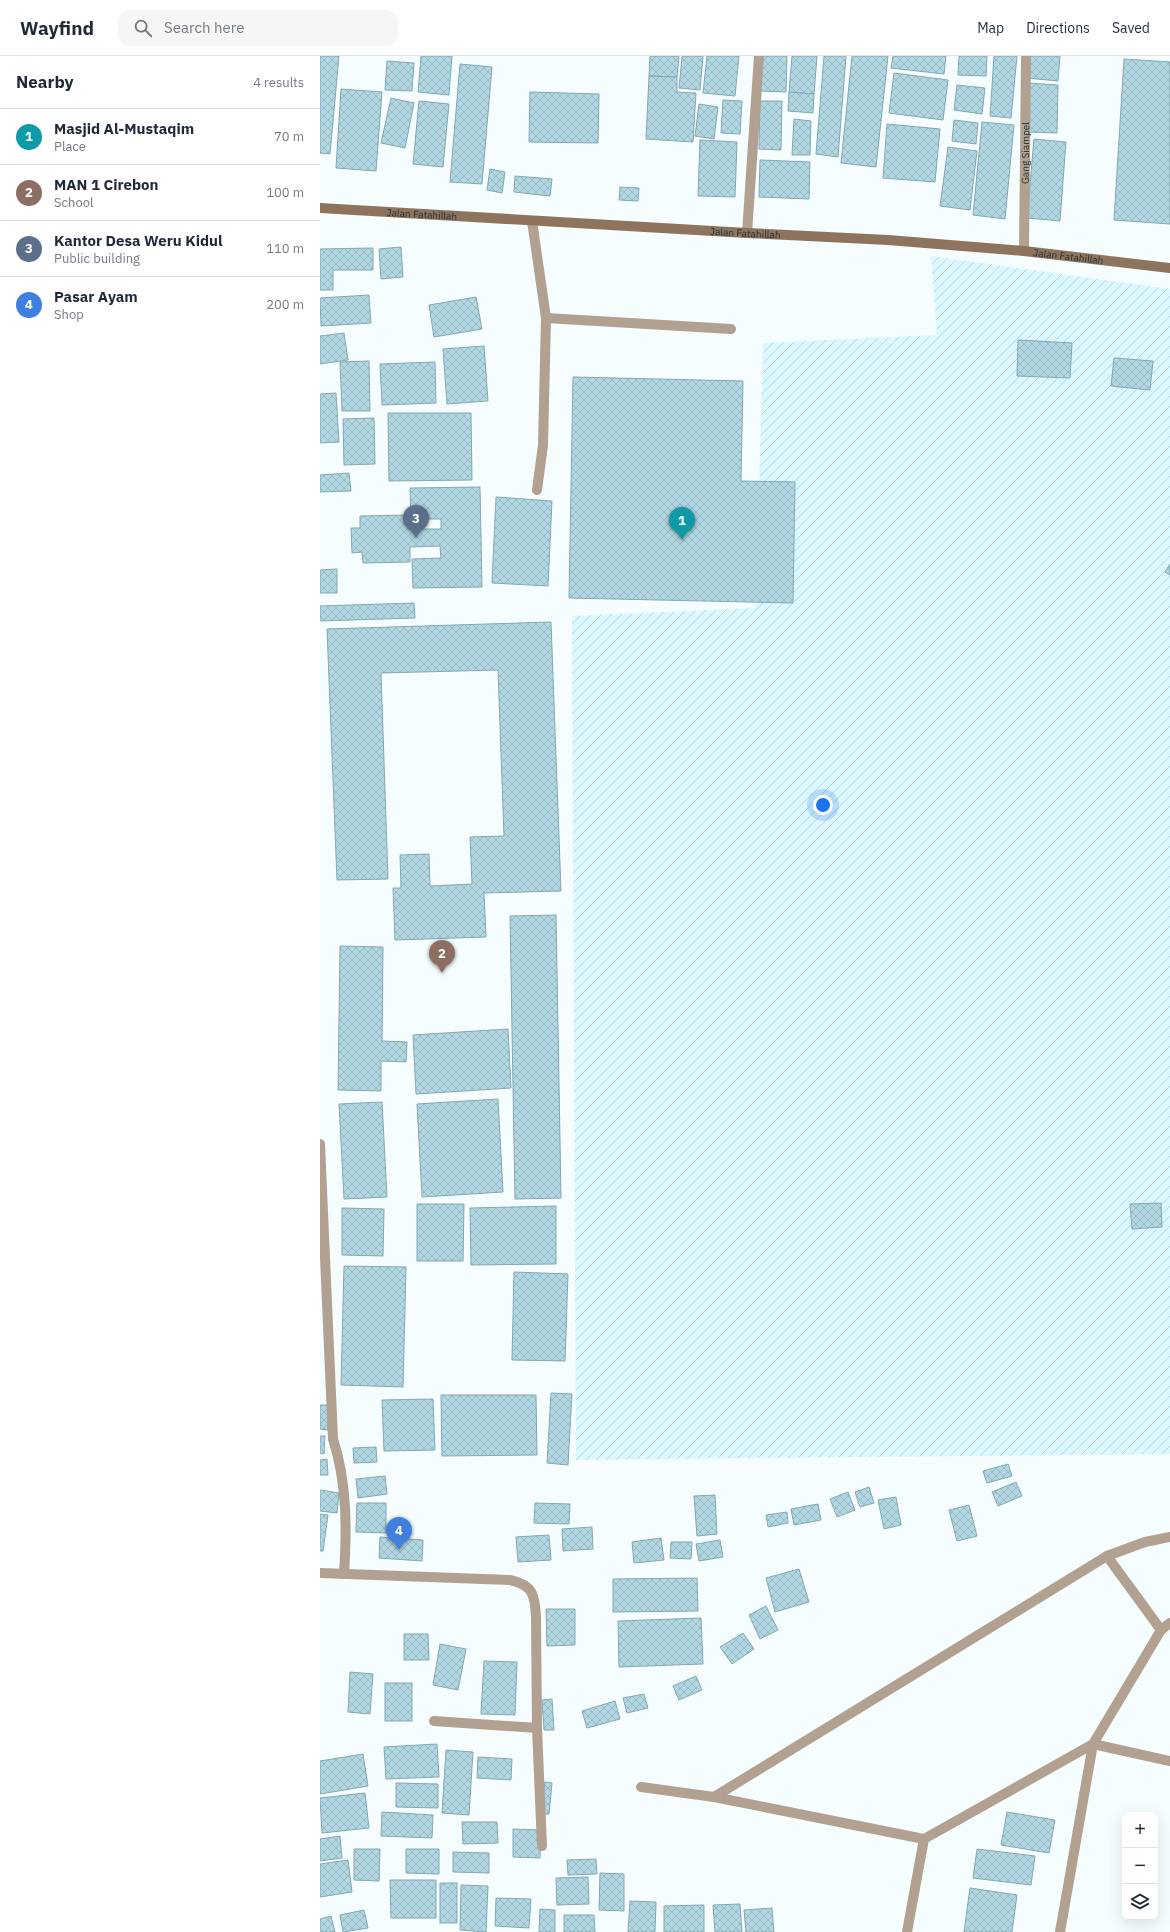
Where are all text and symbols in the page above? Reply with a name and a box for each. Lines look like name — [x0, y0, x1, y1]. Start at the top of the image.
search box — [118, 10, 398, 46]
text: Wayfind — [20, 16, 94, 40]
icon: search — [132, 17, 154, 39]
text: Search here — [164, 18, 244, 37]
text: Map — [977, 19, 1004, 37]
text: Directions — [1026, 19, 1090, 37]
text: Saved — [1112, 19, 1150, 37]
text: Nearby — [16, 71, 74, 93]
text: 4 results — [253, 74, 304, 91]
text: Masjid Al-Mustaqim — [54, 119, 194, 138]
street label: Gang Siampel — [1018, 122, 1032, 184]
text: 1 — [25, 128, 33, 145]
text: 70 m — [274, 128, 304, 145]
text: Place — [54, 138, 86, 155]
text: MAN 1 Cirebon — [54, 175, 159, 194]
text: 2 — [25, 184, 33, 201]
text: 100 m — [266, 184, 304, 201]
text: School — [54, 194, 94, 211]
street label: Jalan Fatahillah — [386, 205, 457, 223]
street label: Jalan Fatahillah — [710, 224, 781, 241]
text: Kantor Desa Weru Kidul — [54, 231, 223, 250]
text: 3 — [25, 240, 33, 257]
text: 110 m — [266, 240, 304, 257]
street label: Jalan Fatahillah — [1033, 246, 1104, 267]
text: Public building — [54, 250, 140, 267]
text: Pasar Ayam — [54, 287, 138, 306]
text: 4 — [25, 296, 33, 313]
text: 200 m — [266, 296, 304, 313]
text: Shop — [54, 306, 84, 323]
pin: 3 — [403, 505, 429, 538]
pin: 1 — [669, 507, 695, 540]
your location — [813, 795, 833, 815]
pin: 2 — [429, 940, 455, 973]
pin: 4 — [386, 1517, 412, 1550]
map controls — [1122, 1812, 1158, 1920]
button: + — [1122, 1812, 1158, 1848]
button: − — [1122, 1848, 1158, 1884]
button: layers — [1122, 1884, 1158, 1920]

